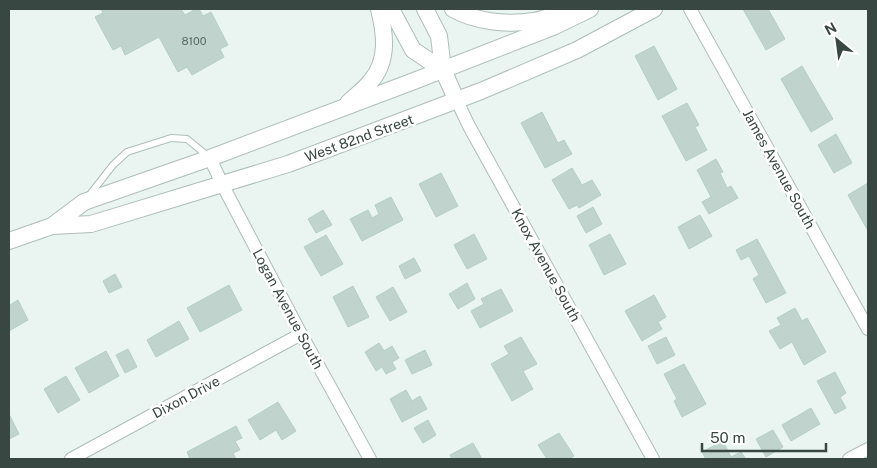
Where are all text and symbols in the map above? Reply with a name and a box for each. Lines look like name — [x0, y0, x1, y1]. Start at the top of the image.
north arrow — [812, 15, 862, 65]
text: N — [822, 19, 839, 38]
house number: 8100 — [182, 35, 207, 47]
street label: James Avenue South — [740, 107, 818, 231]
street label: West 82nd Street — [302, 111, 416, 165]
street label: Knox Avenue South — [508, 206, 584, 324]
street label: Logan Avenue South — [250, 246, 326, 372]
street label: Dixon Drive — [150, 373, 222, 421]
scale bar — [702, 420, 826, 452]
text: 50 m — [710, 429, 745, 446]

